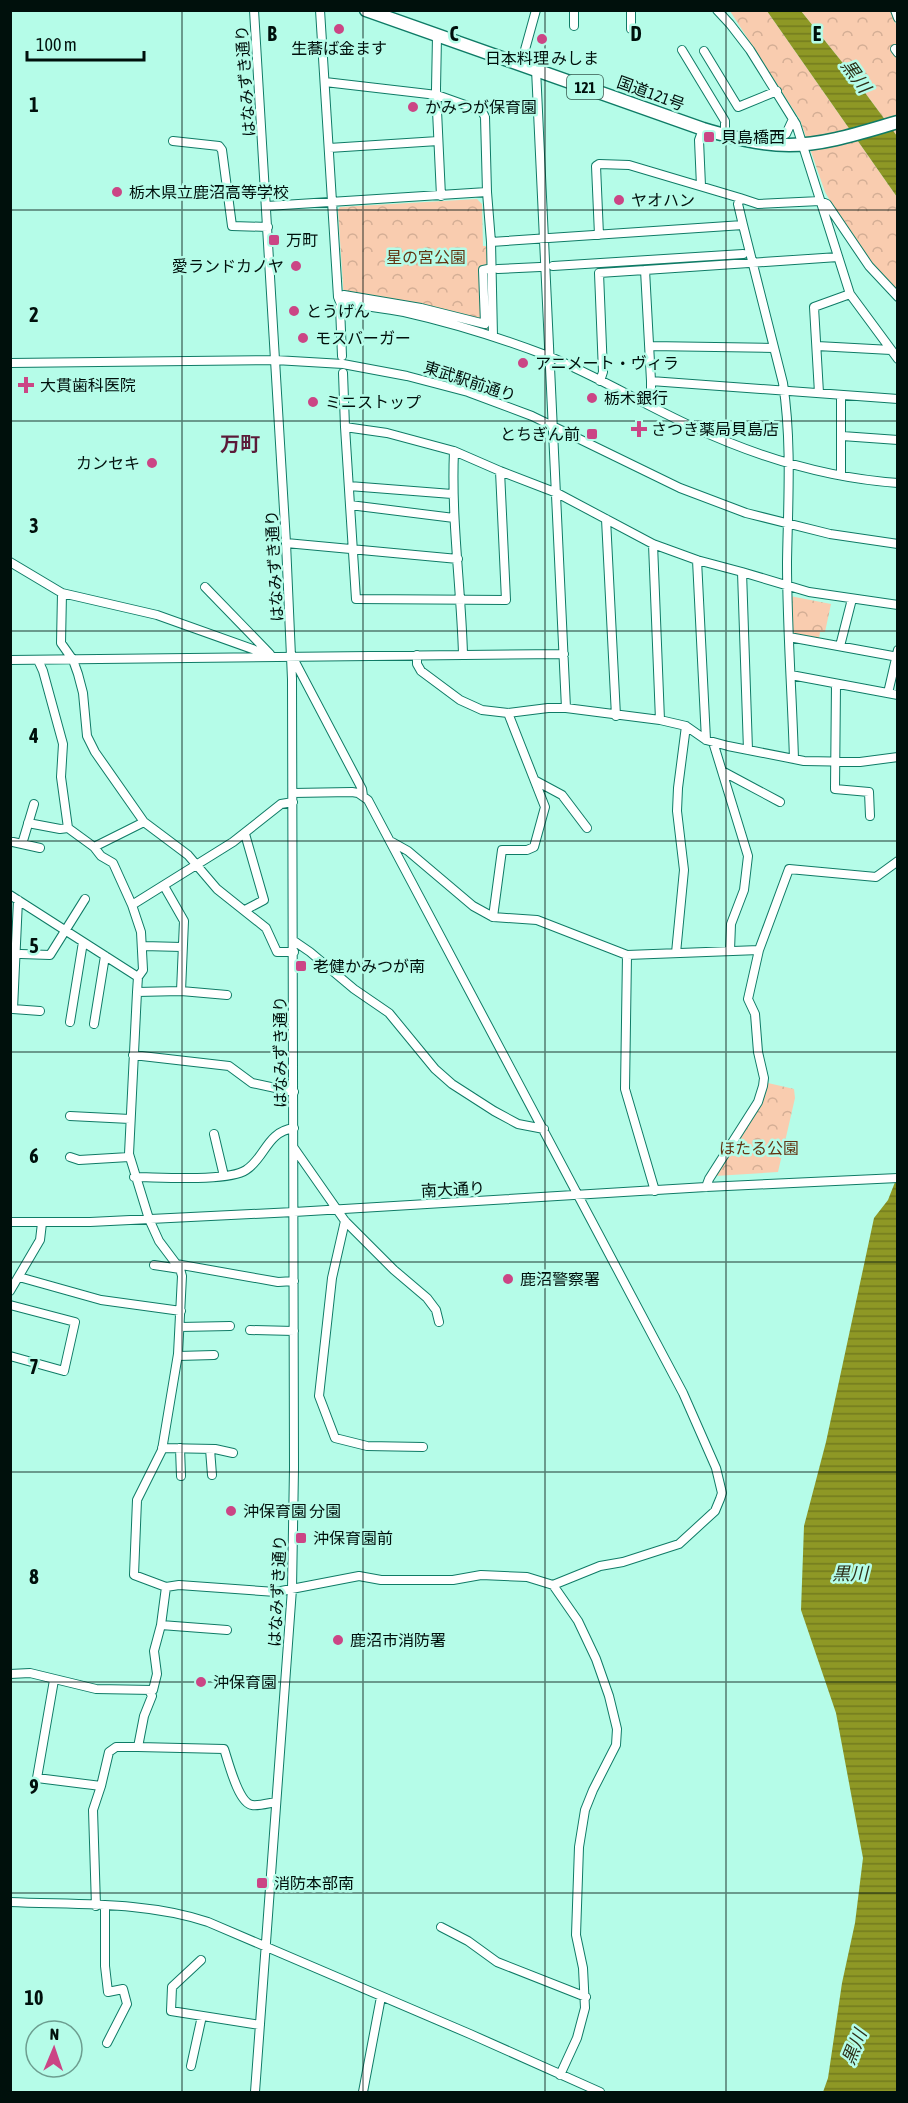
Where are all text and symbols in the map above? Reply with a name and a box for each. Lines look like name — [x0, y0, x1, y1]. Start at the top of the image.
text: B — [267, 22, 277, 45]
marker: 生蕎ば金ます — [332, 22, 346, 36]
text: C — [450, 22, 459, 45]
text: D — [630, 22, 642, 45]
text: E — [813, 22, 822, 45]
scale bar — [27, 24, 144, 62]
street label: はなみずき通り — [232, 25, 258, 137]
marker: 日本料理 みしま — [535, 32, 549, 46]
text: 100 m — [36, 34, 77, 55]
place label: 生蕎ば金ます — [291, 39, 387, 57]
place label: 日本料理 みしま — [485, 49, 599, 67]
water label: 黒川 — [837, 55, 876, 98]
street label: 国道121号 — [615, 72, 687, 114]
road number: 121 — [567, 75, 603, 99]
text: 1 — [29, 93, 39, 116]
place label: かみつが保育園 — [425, 98, 537, 116]
marker: かみつが保育園 — [406, 100, 420, 114]
place label: 貝島橋西 — [721, 128, 785, 146]
marker: 貝島橋西 — [702, 130, 716, 144]
place label: 栃木県立鹿沼高等学校 — [129, 183, 289, 201]
marker: 栃木県立鹿沼高等学校 — [110, 185, 124, 199]
place label: ヤオハン — [631, 191, 695, 209]
marker: ヤオハン — [612, 193, 626, 207]
place label: 万町 — [286, 231, 318, 249]
marker: 万町 — [267, 233, 281, 247]
park label: 星の宮公園 — [386, 248, 466, 266]
place label: 愛ランドカノヤ — [172, 257, 284, 275]
marker: 愛ランドカノヤ — [289, 259, 303, 273]
place label: とうげん — [306, 302, 370, 320]
text: 2 — [29, 303, 39, 326]
marker: とうげん — [287, 304, 301, 318]
place label: モスバーガー — [315, 329, 411, 347]
marker: モスバーガー — [296, 331, 310, 345]
place label: アニメート・ヴィラ — [535, 354, 679, 372]
marker: アニメート・ヴィラ — [516, 356, 530, 370]
street label: 東武駅前通り — [422, 358, 518, 404]
marker: 大貫歯科医院 — [17, 376, 35, 394]
place label: 大貫歯科医院 — [40, 376, 136, 394]
place label: 栃木銀行 — [604, 389, 668, 407]
marker: 栃木銀行 — [585, 391, 599, 405]
place label: ミニストップ — [325, 393, 421, 411]
marker: ミニストップ — [306, 395, 320, 409]
place label: さつき薬局貝島店 — [651, 420, 779, 438]
marker: さつき薬局貝島店 — [632, 422, 646, 436]
place label: とちぎん前 — [500, 425, 580, 443]
marker: とちぎん前 — [585, 427, 599, 441]
district label: 万町 — [220, 432, 260, 455]
place label: カンセキ — [76, 454, 140, 472]
marker: カンセキ — [145, 456, 159, 470]
street label: はなみずき通り — [262, 510, 286, 622]
text: 3 — [29, 514, 39, 537]
text: 4 — [28, 724, 39, 747]
text: 5 — [29, 934, 39, 957]
place label: 老健かみつが南 — [313, 957, 425, 975]
marker: 老健かみつが南 — [294, 959, 308, 973]
street label: はなみずき通り — [271, 996, 289, 1108]
park label: ほたる公園 — [719, 1139, 799, 1157]
text: 6 — [29, 1144, 39, 1167]
street label: 南大通り — [421, 1178, 485, 1200]
place label: 鹿沼警察署 — [520, 1270, 600, 1288]
marker: 鹿沼警察署 — [501, 1272, 515, 1286]
text: 7 — [29, 1355, 39, 1378]
place label: 沖保育園 分園 — [243, 1502, 341, 1520]
marker: 沖保育園 分園 — [224, 1504, 238, 1518]
place label: 沖保育園前 — [313, 1529, 393, 1547]
marker: 沖保育園前 — [294, 1531, 308, 1545]
street label: はなみずき通り — [265, 1535, 289, 1647]
water label: 黒川 — [832, 1563, 870, 1584]
text: 8 — [29, 1565, 39, 1588]
place label: 鹿沼市消防署 — [350, 1631, 446, 1649]
marker: 鹿沼市消防署 — [331, 1633, 345, 1647]
place label: 沖保育園 — [213, 1673, 277, 1691]
marker: 沖保育園 — [194, 1675, 208, 1689]
text: 9 — [29, 1775, 39, 1798]
place label: 消防本部南 — [274, 1874, 354, 1892]
marker: 消防本部南 — [255, 1876, 269, 1890]
text: 10 — [25, 1986, 43, 2009]
north arrow — [24, 2019, 84, 2079]
text: N — [49, 2025, 60, 2043]
water label: 黒川 — [838, 2025, 871, 2068]

